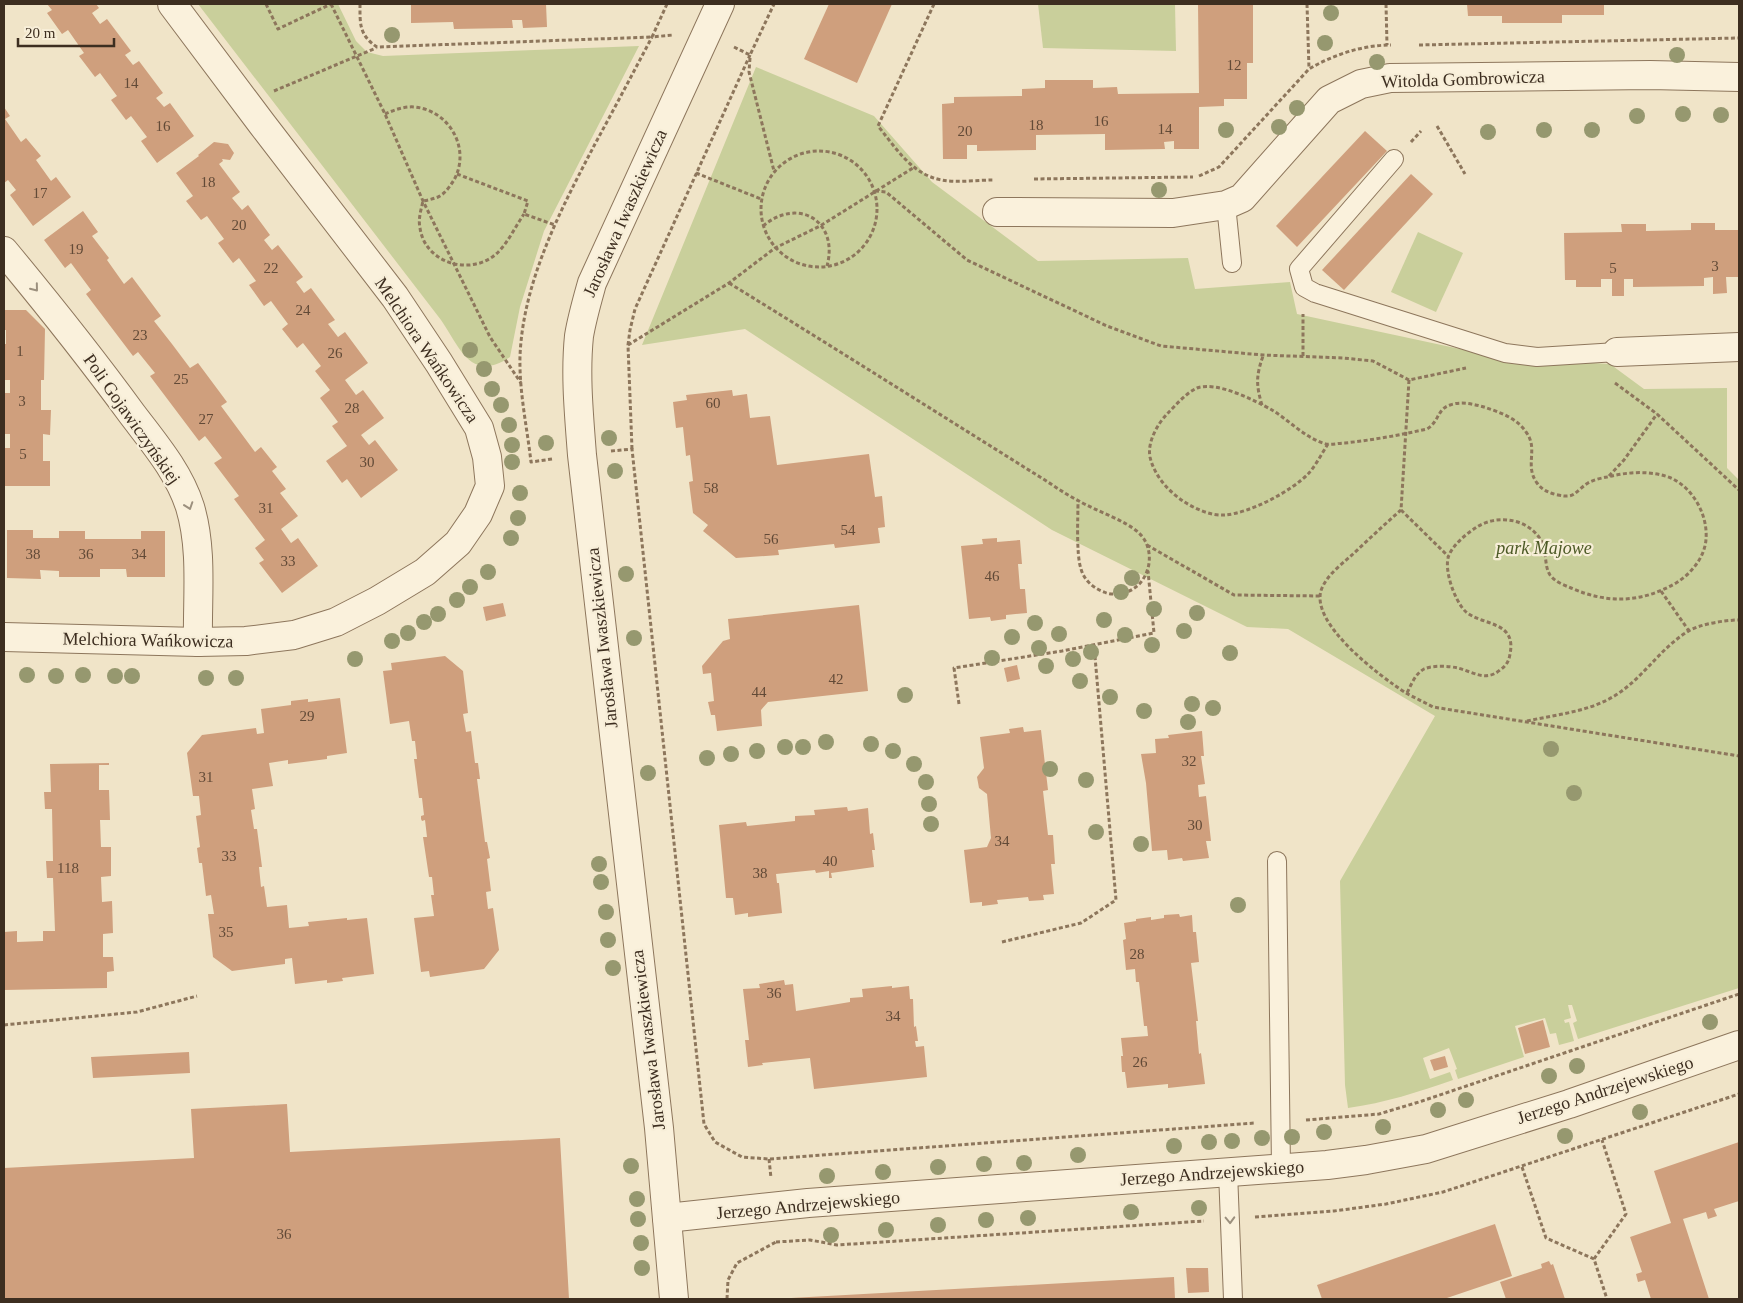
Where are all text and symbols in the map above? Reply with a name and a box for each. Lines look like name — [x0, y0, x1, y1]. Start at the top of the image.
scale bar — [18, 15, 114, 47]
text: 20 m — [25, 25, 56, 41]
house number: 12 — [1227, 57, 1242, 73]
street label: Witolda Gombrowicza — [1381, 66, 1545, 92]
house number: 14 — [124, 75, 139, 91]
house number: 16 — [1094, 113, 1109, 129]
house number: 18 — [1029, 117, 1044, 133]
house number: 16 — [156, 118, 171, 134]
house number: 14 — [1158, 121, 1173, 137]
house number: 20 — [958, 123, 973, 139]
street label: Jarosława Iwaszkiewicza — [579, 126, 671, 300]
house number: 18 — [201, 174, 216, 190]
house number: 17 — [33, 185, 48, 201]
house number: 20 — [232, 217, 247, 233]
house number: 19 — [69, 241, 84, 257]
house number: 3 — [1711, 258, 1719, 274]
house number: 22 — [264, 260, 279, 276]
house number: 5 — [1609, 260, 1617, 276]
street label: Melchiora Wańkowicza — [371, 274, 483, 426]
one-way arrow — [29, 282, 37, 291]
house number: 24 — [296, 302, 311, 318]
house number: 23 — [133, 327, 148, 343]
house number: 1 — [16, 343, 24, 359]
house number: 26 — [328, 345, 343, 361]
street label: Poli Gojawiczyńskiej — [80, 350, 184, 488]
house number: 25 — [174, 371, 189, 387]
house number: 3 — [18, 393, 26, 409]
house number: 60 — [706, 395, 721, 411]
house number: 28 — [345, 400, 360, 416]
house number: 27 — [199, 411, 214, 427]
house number: 5 — [19, 446, 27, 462]
house number: 30 — [360, 454, 375, 470]
house number: 58 — [704, 480, 719, 496]
house number: 31 — [259, 500, 274, 516]
one-way arrow — [183, 501, 193, 509]
house number: 54 — [841, 522, 856, 538]
house number: 56 — [764, 531, 779, 547]
park label: park Majowe — [1494, 538, 1592, 558]
house number: 38 — [26, 546, 41, 562]
house number: 36 — [79, 546, 94, 562]
house number: 34 — [132, 546, 147, 562]
street label: Jarosława Iwaszkiewicza — [583, 547, 621, 729]
house number: 33 — [281, 553, 296, 569]
house number: 46 — [985, 568, 1000, 584]
street label: Melchiora Wańkowicza — [63, 629, 233, 651]
house number: 42 — [829, 671, 844, 687]
house number: 44 — [752, 684, 767, 700]
house number: 29 — [300, 708, 315, 724]
house number: 32 — [1182, 753, 1197, 769]
house number: 31 — [199, 769, 214, 785]
house number: 30 — [1188, 817, 1203, 833]
house number: 34 — [995, 833, 1010, 849]
house number: 33 — [222, 848, 237, 864]
house number: 40 — [823, 853, 838, 869]
house number: 118 — [57, 860, 79, 876]
house number: 38 — [753, 865, 768, 881]
house number: 35 — [219, 924, 234, 940]
house number: 28 — [1130, 946, 1145, 962]
street label: Jarosława Iwaszkiewicza — [627, 949, 669, 1131]
house number: 36 — [767, 985, 782, 1001]
house number: 34 — [886, 1008, 901, 1024]
street label: Jerzego Andrzejewskiego — [1514, 1052, 1696, 1128]
house number: 26 — [1133, 1054, 1148, 1070]
street label: Jerzego Andrzejewskiego — [1119, 1157, 1305, 1189]
street label: Jerzego Andrzejewskiego — [715, 1187, 901, 1223]
one-way arrow — [1225, 1217, 1235, 1225]
house number: 36 — [277, 1226, 292, 1242]

